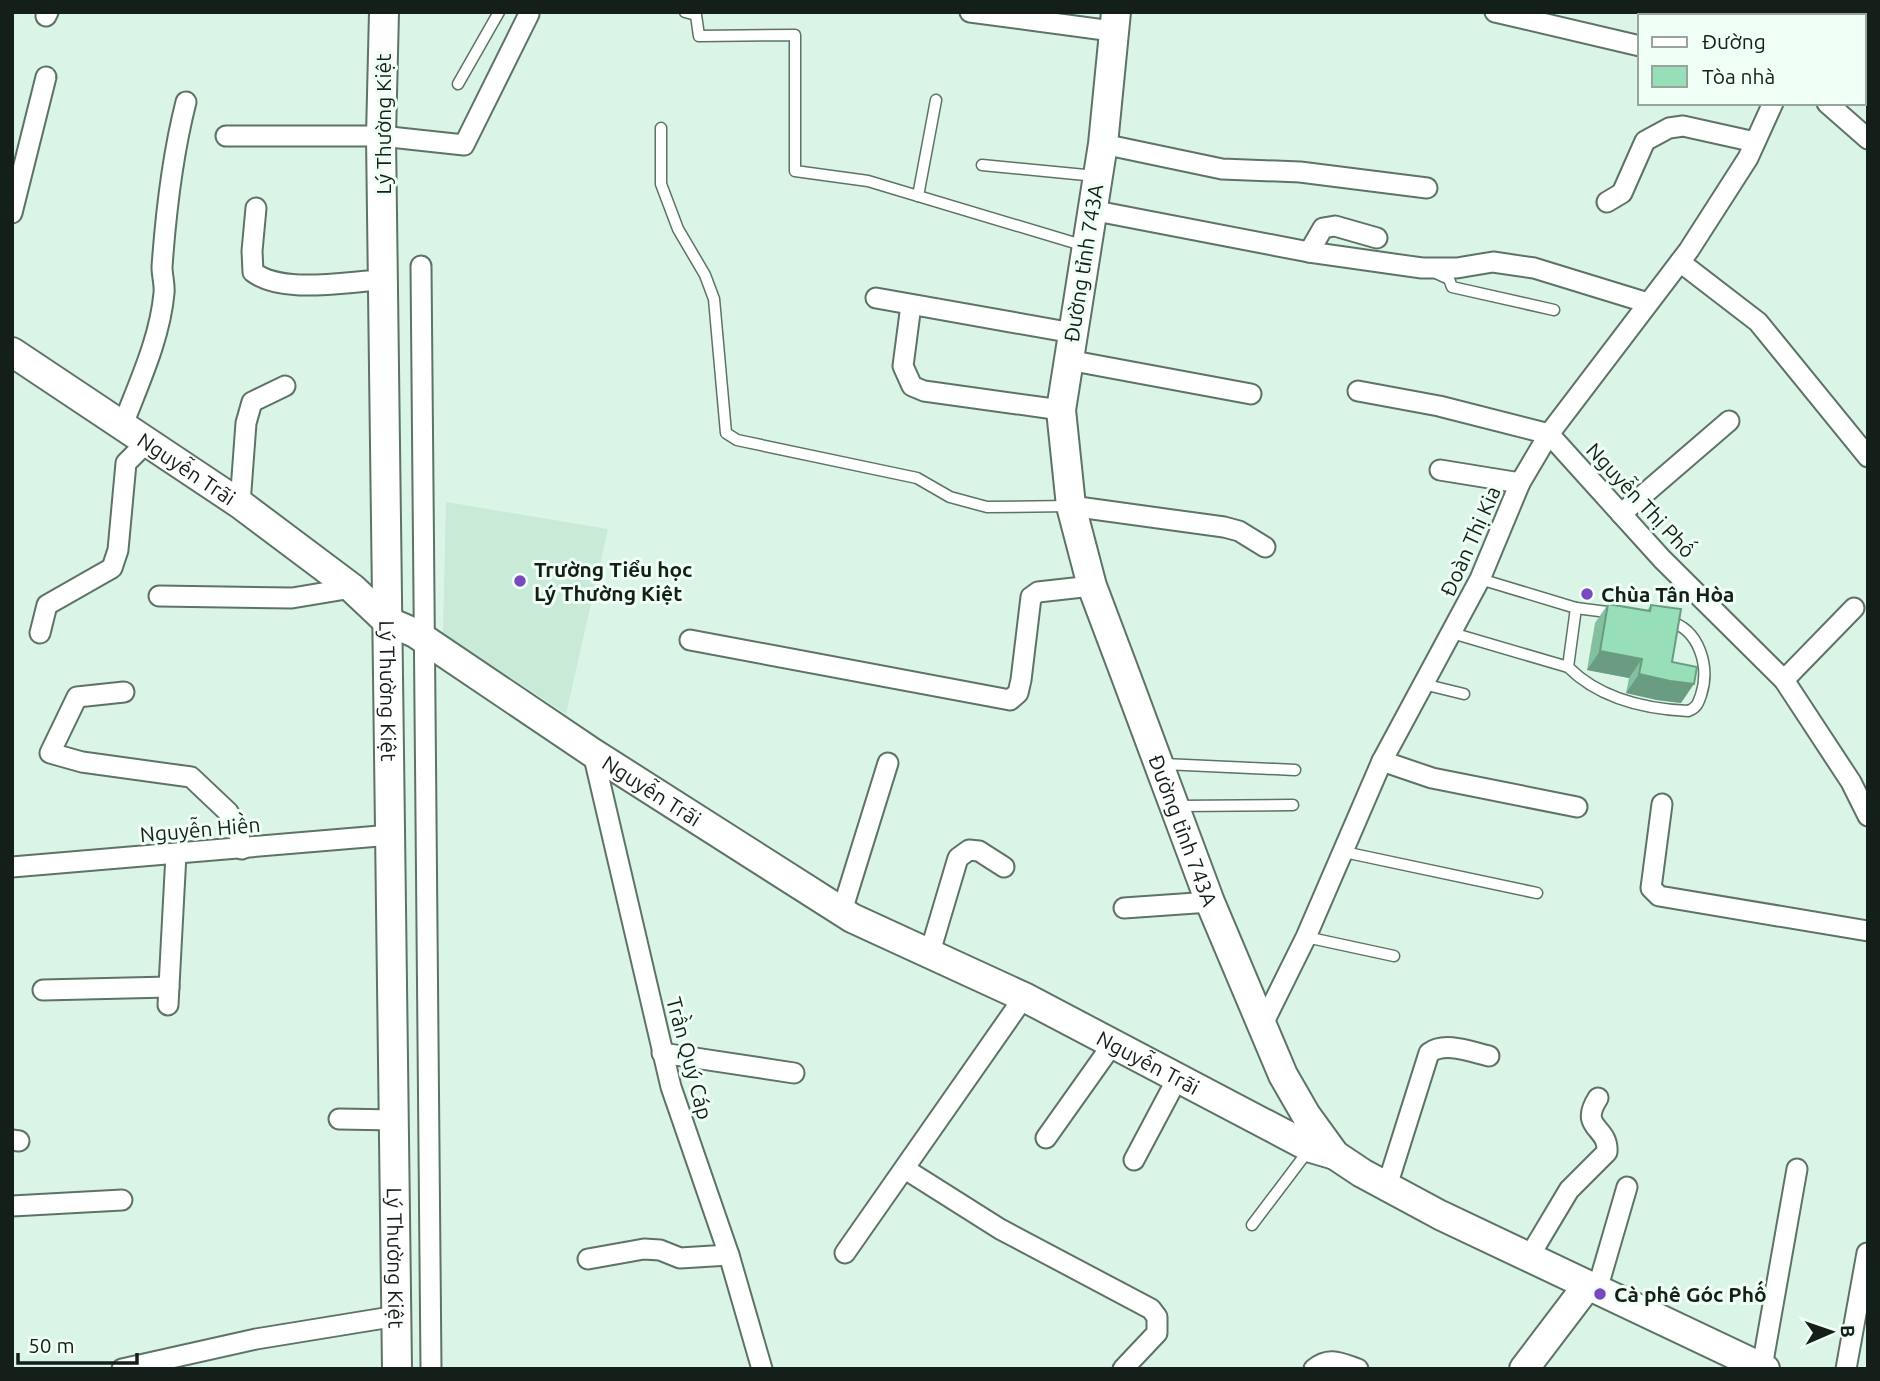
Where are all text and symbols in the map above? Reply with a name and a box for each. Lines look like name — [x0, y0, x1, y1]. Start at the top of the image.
legend — [1638, 14, 1866, 105]
text: Đường — [1702, 29, 1766, 53]
street label: Lý Thường Kiệt — [371, 54, 395, 194]
text: Tòa nhà — [1702, 64, 1775, 88]
street label: Đường tỉnh 743A — [1059, 182, 1107, 344]
street label: Nguyễn Trãi — [133, 427, 240, 510]
street label: Nguyễn Thị Phố — [1582, 436, 1702, 562]
street label: Đoàn Thị Kia — [1435, 482, 1505, 600]
place label: Trường Tiểu học Lý Thường Kiệt — [534, 557, 692, 605]
marker: Trường Tiểu học Lý Thường Kiệt — [512, 573, 528, 589]
place label: Chùa Tân Hòa — [1601, 582, 1735, 606]
marker: Chùa Tân Hòa — [1579, 586, 1595, 602]
street label: Lý Thường Kiệt — [375, 620, 401, 762]
street label: Nguyễn Trãi — [598, 750, 706, 831]
street label: Đường tỉnh 743A — [1144, 751, 1223, 910]
street label: Nguyễn Hiền — [139, 810, 261, 846]
street label: Trần Quý Cáp — [662, 994, 720, 1122]
street label: Nguyễn Trãi — [1093, 1026, 1204, 1099]
street label: Lý Thường Kiệt — [383, 1187, 408, 1328]
place label: Cà phê Góc Phố — [1614, 1280, 1767, 1306]
marker: Cà phê Góc Phố — [1592, 1286, 1608, 1302]
north arrow — [1796, 1297, 1866, 1367]
scale bar — [18, 1322, 136, 1366]
text: B — [1837, 1325, 1859, 1338]
text: 50 m — [28, 1333, 75, 1357]

